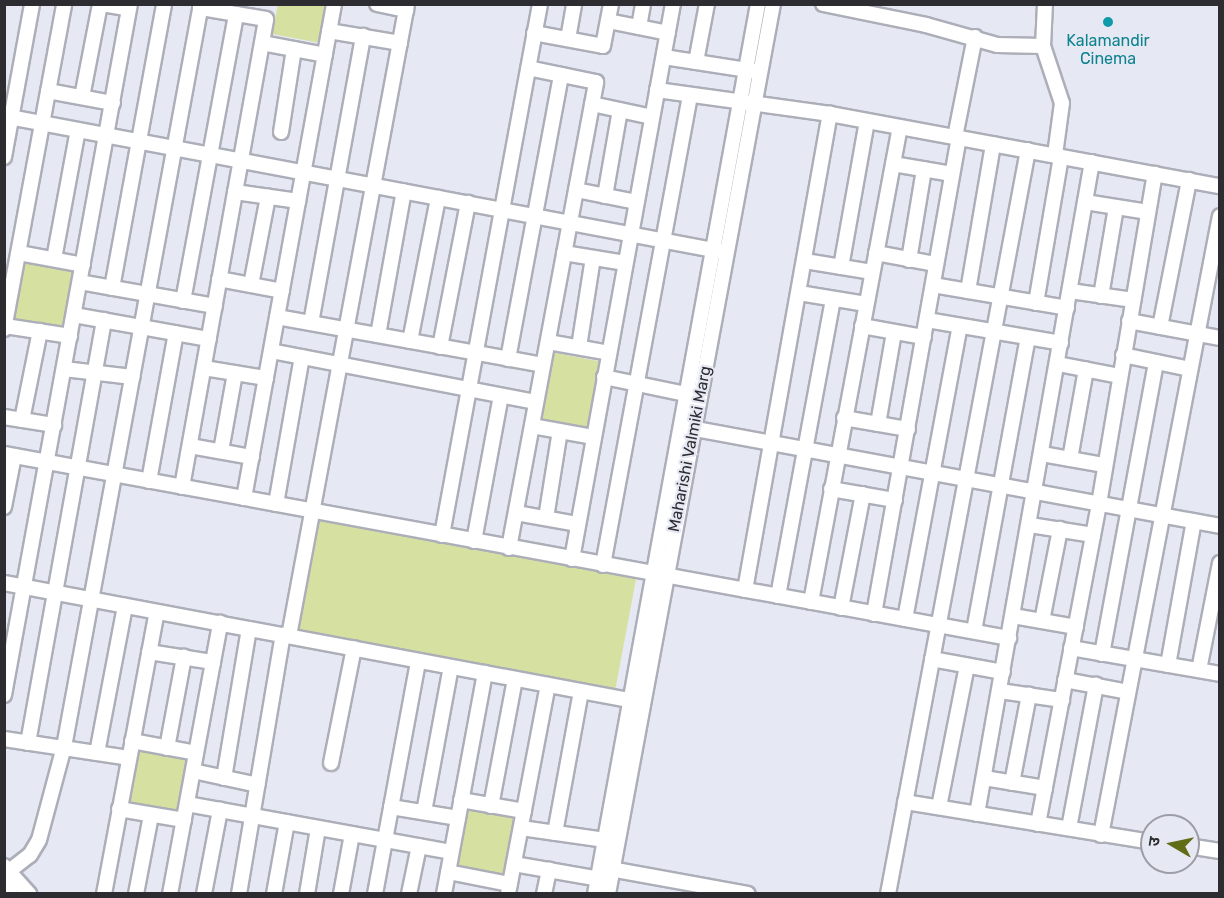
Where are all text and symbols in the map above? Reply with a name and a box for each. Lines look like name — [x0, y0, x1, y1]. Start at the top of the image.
marker: Kalamandir Cinema — [1101, 15, 1115, 29]
place label: Kalamandir Cinema — [1066, 31, 1150, 69]
street label: Maharishi Valmiki Marg — [664, 364, 716, 534]
north arrow — [1140, 814, 1200, 874]
text: उ — [1144, 835, 1164, 848]

